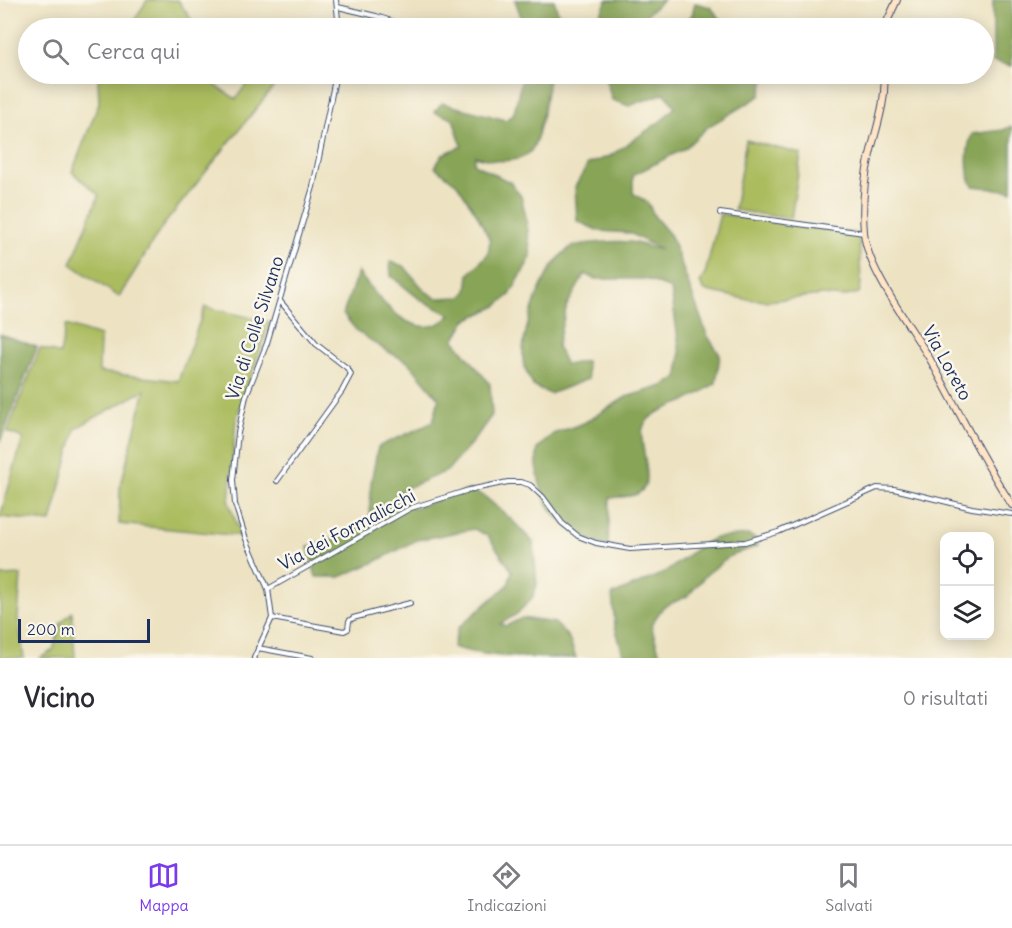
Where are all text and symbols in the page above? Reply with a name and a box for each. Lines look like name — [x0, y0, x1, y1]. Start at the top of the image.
search box — [18, 18, 994, 84]
icon: search — [39, 35, 72, 68]
text: Cerca qui — [87, 37, 180, 65]
street label: Via di Colle Silvano — [220, 253, 289, 403]
street label: Via Loreto — [917, 321, 977, 404]
street label: Via dei Formalicchi — [274, 484, 419, 575]
map controls — [940, 532, 994, 640]
button: locate — [940, 532, 994, 586]
button: layers — [940, 586, 994, 640]
scale bar — [18, 616, 150, 644]
text: 200 m — [27, 619, 75, 639]
text: Vicino — [24, 681, 95, 714]
text: 0 risultati — [903, 685, 988, 710]
tab: Mappa — [139, 859, 189, 915]
tab: Indicazioni — [467, 859, 547, 915]
tab: Salvati — [825, 859, 873, 915]

